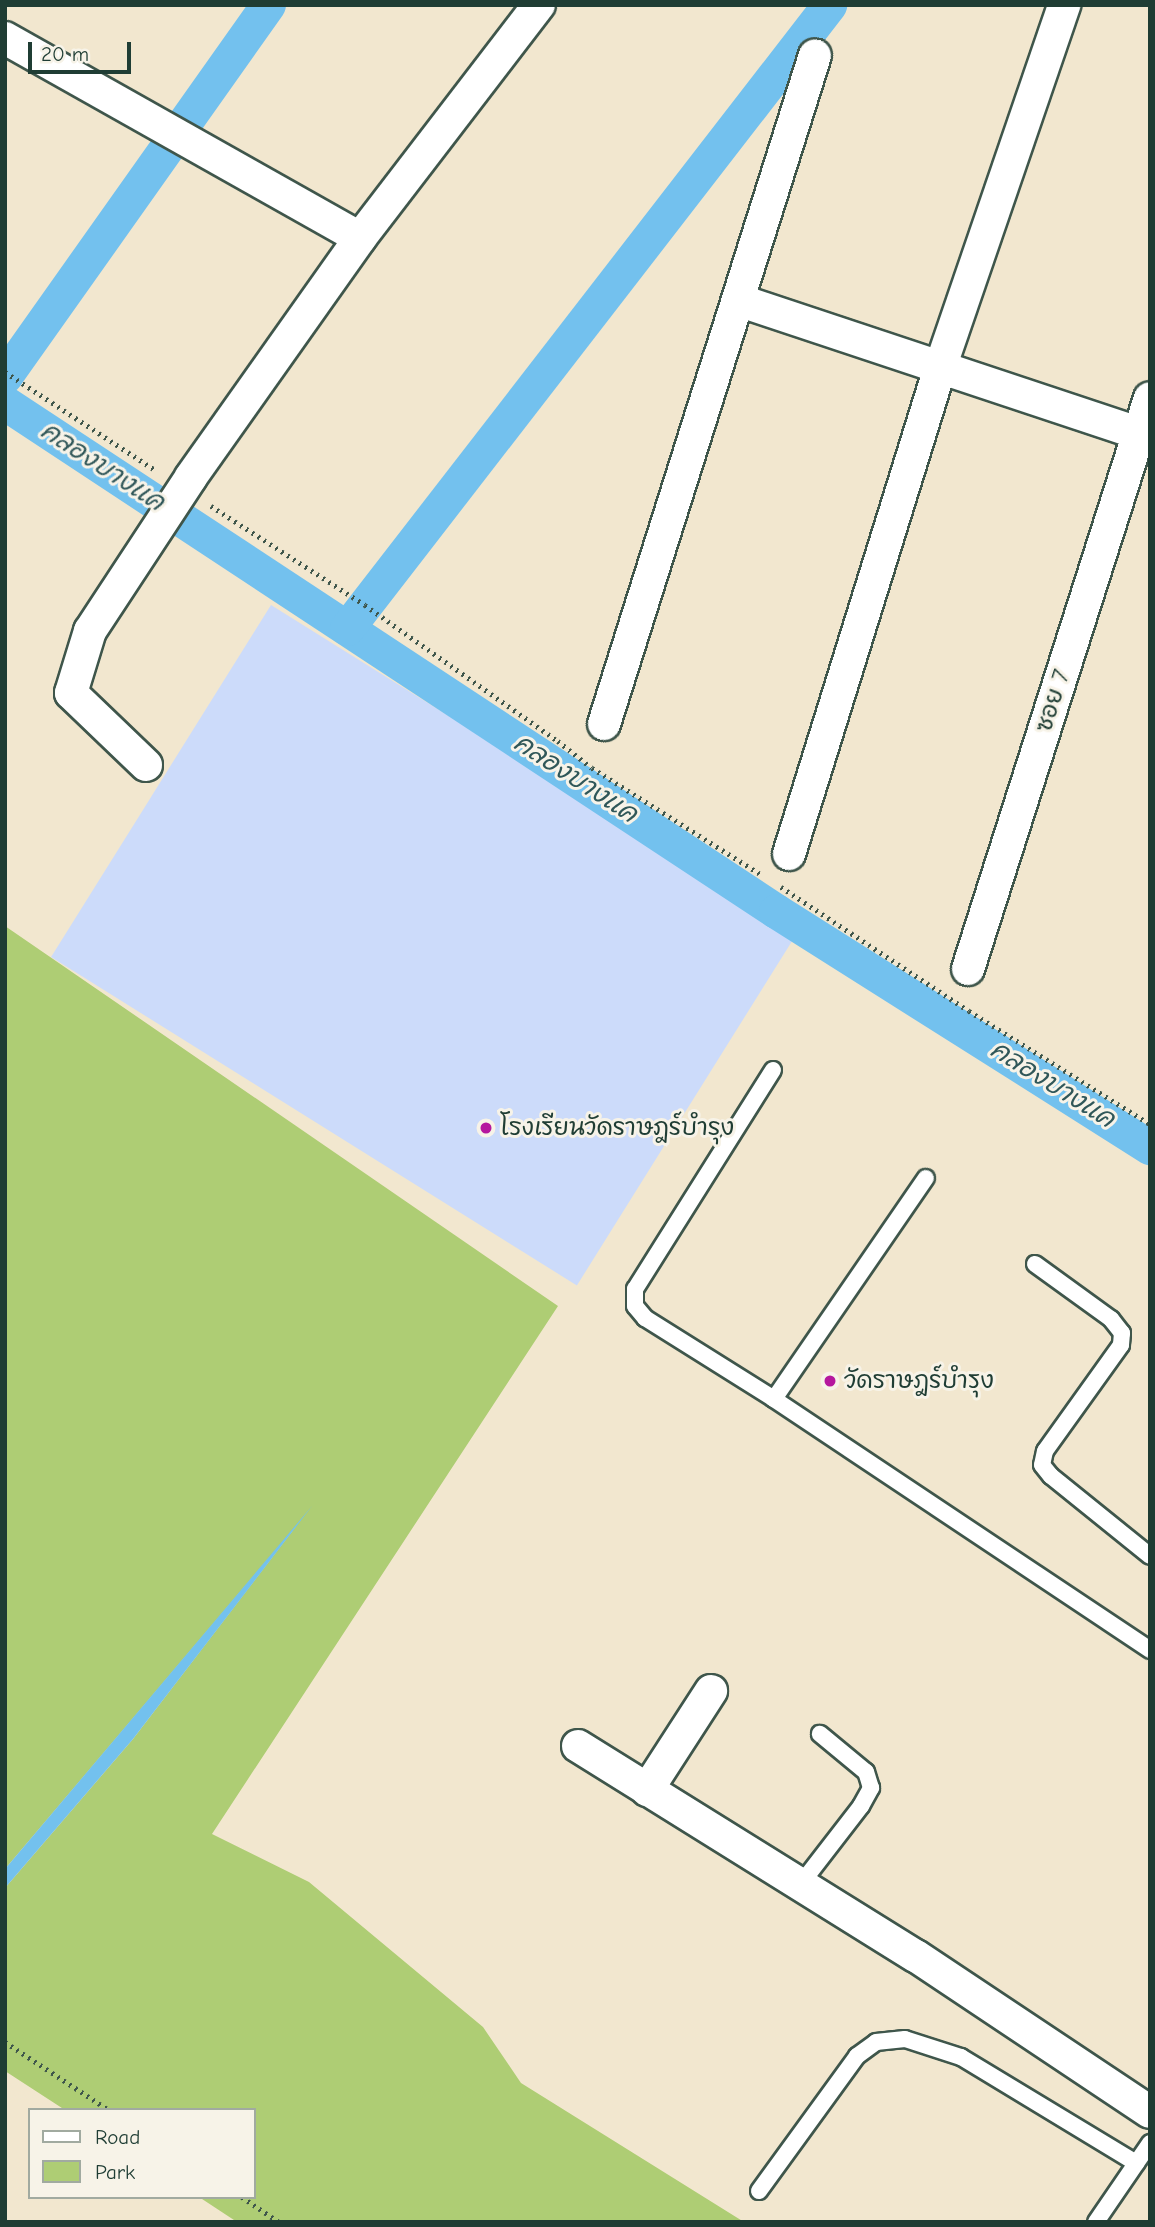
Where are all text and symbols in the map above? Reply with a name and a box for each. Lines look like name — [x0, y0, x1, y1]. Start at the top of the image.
scale bar — [32, 28, 135, 72]
text: 20 m — [41, 42, 89, 66]
water label: คลองบางแค — [35, 416, 169, 518]
street label: ซอย 7 — [1029, 666, 1077, 736]
water label: คลองบางแค — [508, 728, 642, 830]
water label: คลองบางแค — [984, 1035, 1120, 1135]
place label: โรงเรียนวัดราษฎร์บำรุง — [500, 1114, 734, 1142]
marker: โรงเรียนวัดราษฎร์บำรุง — [478, 1120, 494, 1136]
place label: วัดราษฎร์บำรุง — [844, 1367, 994, 1395]
marker: วัดราษฎร์บำรุง — [822, 1373, 838, 1389]
legend — [28, 2108, 256, 2199]
text: Road — [95, 2125, 140, 2149]
text: Park — [95, 2160, 135, 2184]

